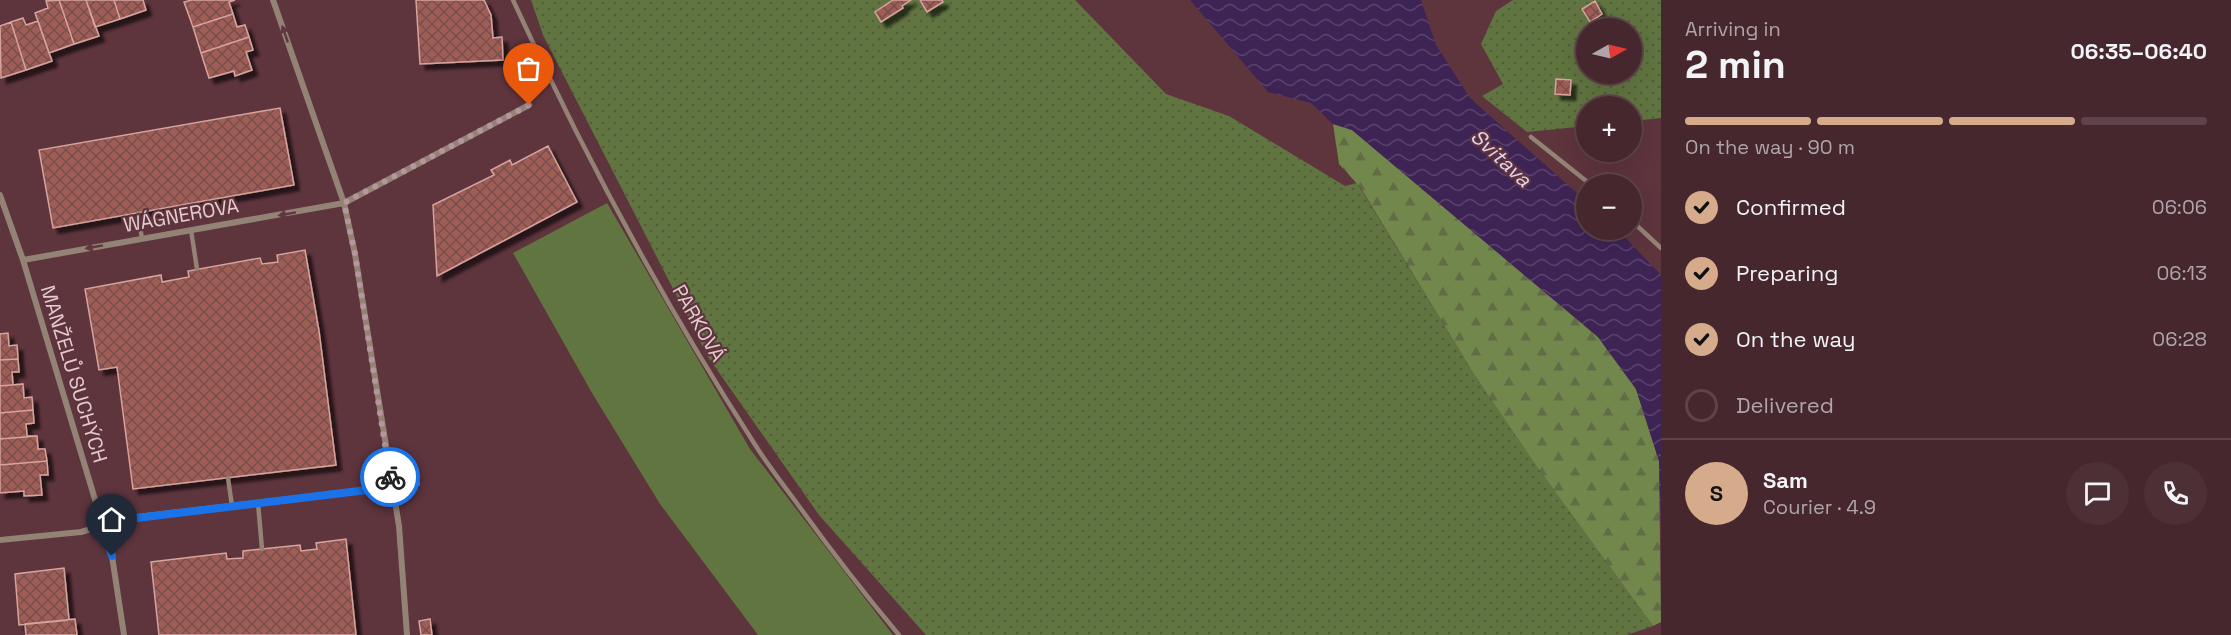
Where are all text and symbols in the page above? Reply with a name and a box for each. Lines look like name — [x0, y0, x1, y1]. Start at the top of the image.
text: Arriving in — [1685, 16, 1781, 42]
north arrow — [1576, 18, 1642, 84]
map controls — [1576, 18, 1642, 240]
one-way arrow — [279, 25, 289, 43]
text: 06:35–06:40 — [2071, 37, 2207, 65]
text: 2 min — [1685, 40, 1786, 89]
pin — [503, 43, 554, 105]
icon: bag — [512, 52, 545, 85]
button: + — [1576, 96, 1642, 162]
water label: Svitava — [1465, 123, 1538, 193]
text: On the way · 90 m — [1685, 134, 1855, 160]
button: − — [1576, 174, 1642, 240]
icon: check — [1685, 191, 1718, 224]
street label: WÁGNEROVA — [121, 192, 241, 238]
text: Confirmed — [1736, 193, 1846, 221]
text: 06:06 — [2152, 194, 2207, 220]
one-way arrow — [277, 209, 296, 218]
one-way arrow — [85, 243, 104, 252]
icon: check — [1685, 257, 1718, 290]
text: Preparing — [1736, 259, 1838, 287]
text: 06:13 — [2156, 260, 2207, 286]
street label: PARKOVÁ — [667, 280, 732, 367]
street label: MANŽELŮ SUCHÝCH — [35, 282, 113, 466]
icon: check — [1685, 323, 1718, 356]
text: On the way — [1736, 325, 1855, 353]
text: 06:28 — [2152, 326, 2207, 352]
text: Delivered — [1736, 391, 1834, 419]
courier — [360, 447, 420, 507]
icon: bike — [374, 461, 407, 494]
button: chat — [2066, 462, 2129, 525]
button: phone — [2144, 462, 2207, 525]
text: Sam — [1763, 466, 1808, 494]
text: S — [1710, 479, 1723, 507]
pin — [86, 494, 137, 556]
text: Courier · 4.9 — [1763, 494, 1876, 520]
icon: home — [95, 503, 128, 536]

